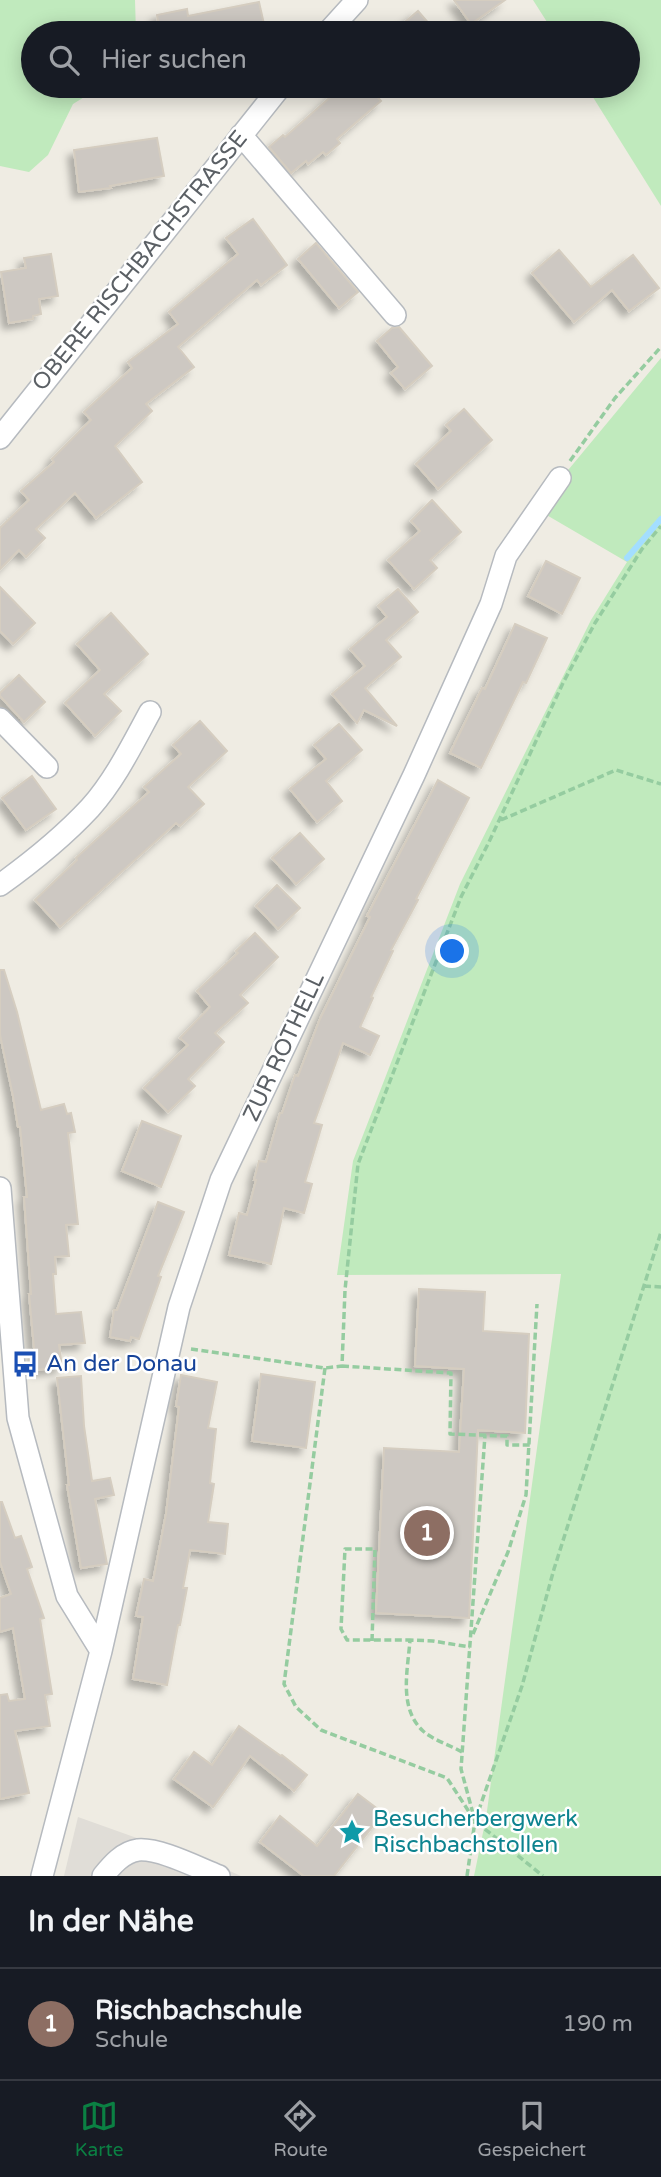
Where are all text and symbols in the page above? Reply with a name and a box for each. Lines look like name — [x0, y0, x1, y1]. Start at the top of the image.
search box — [21, 21, 640, 98]
icon: search — [45, 41, 83, 79]
text: Hier suchen — [101, 44, 247, 75]
street label: OBERE RISCHBACHSTRASSE — [26, 125, 254, 397]
your location — [435, 934, 469, 968]
street label: ZUR ROTHELL — [237, 968, 331, 1126]
bus stop icon: An der Donau — [10, 1349, 40, 1379]
place label: An der Donau — [46, 1350, 197, 1378]
pin: 1 — [404, 1507, 450, 1559]
place label: Besucherbergwerk Rischbachstollen — [373, 1805, 578, 1859]
place icon: Besucherbergwerk Rischbachstollen — [337, 1817, 367, 1847]
text: In der Nähe — [28, 1903, 194, 1940]
text: Rischbachschule — [95, 1995, 302, 2026]
text: 1 — [44, 2010, 58, 2038]
text: 190 m — [563, 2010, 633, 2038]
text: Schule — [95, 2026, 168, 2054]
tab: Karte — [75, 2097, 123, 2161]
tab: Route — [273, 2097, 328, 2161]
tab: Gespeichert — [477, 2097, 586, 2161]

